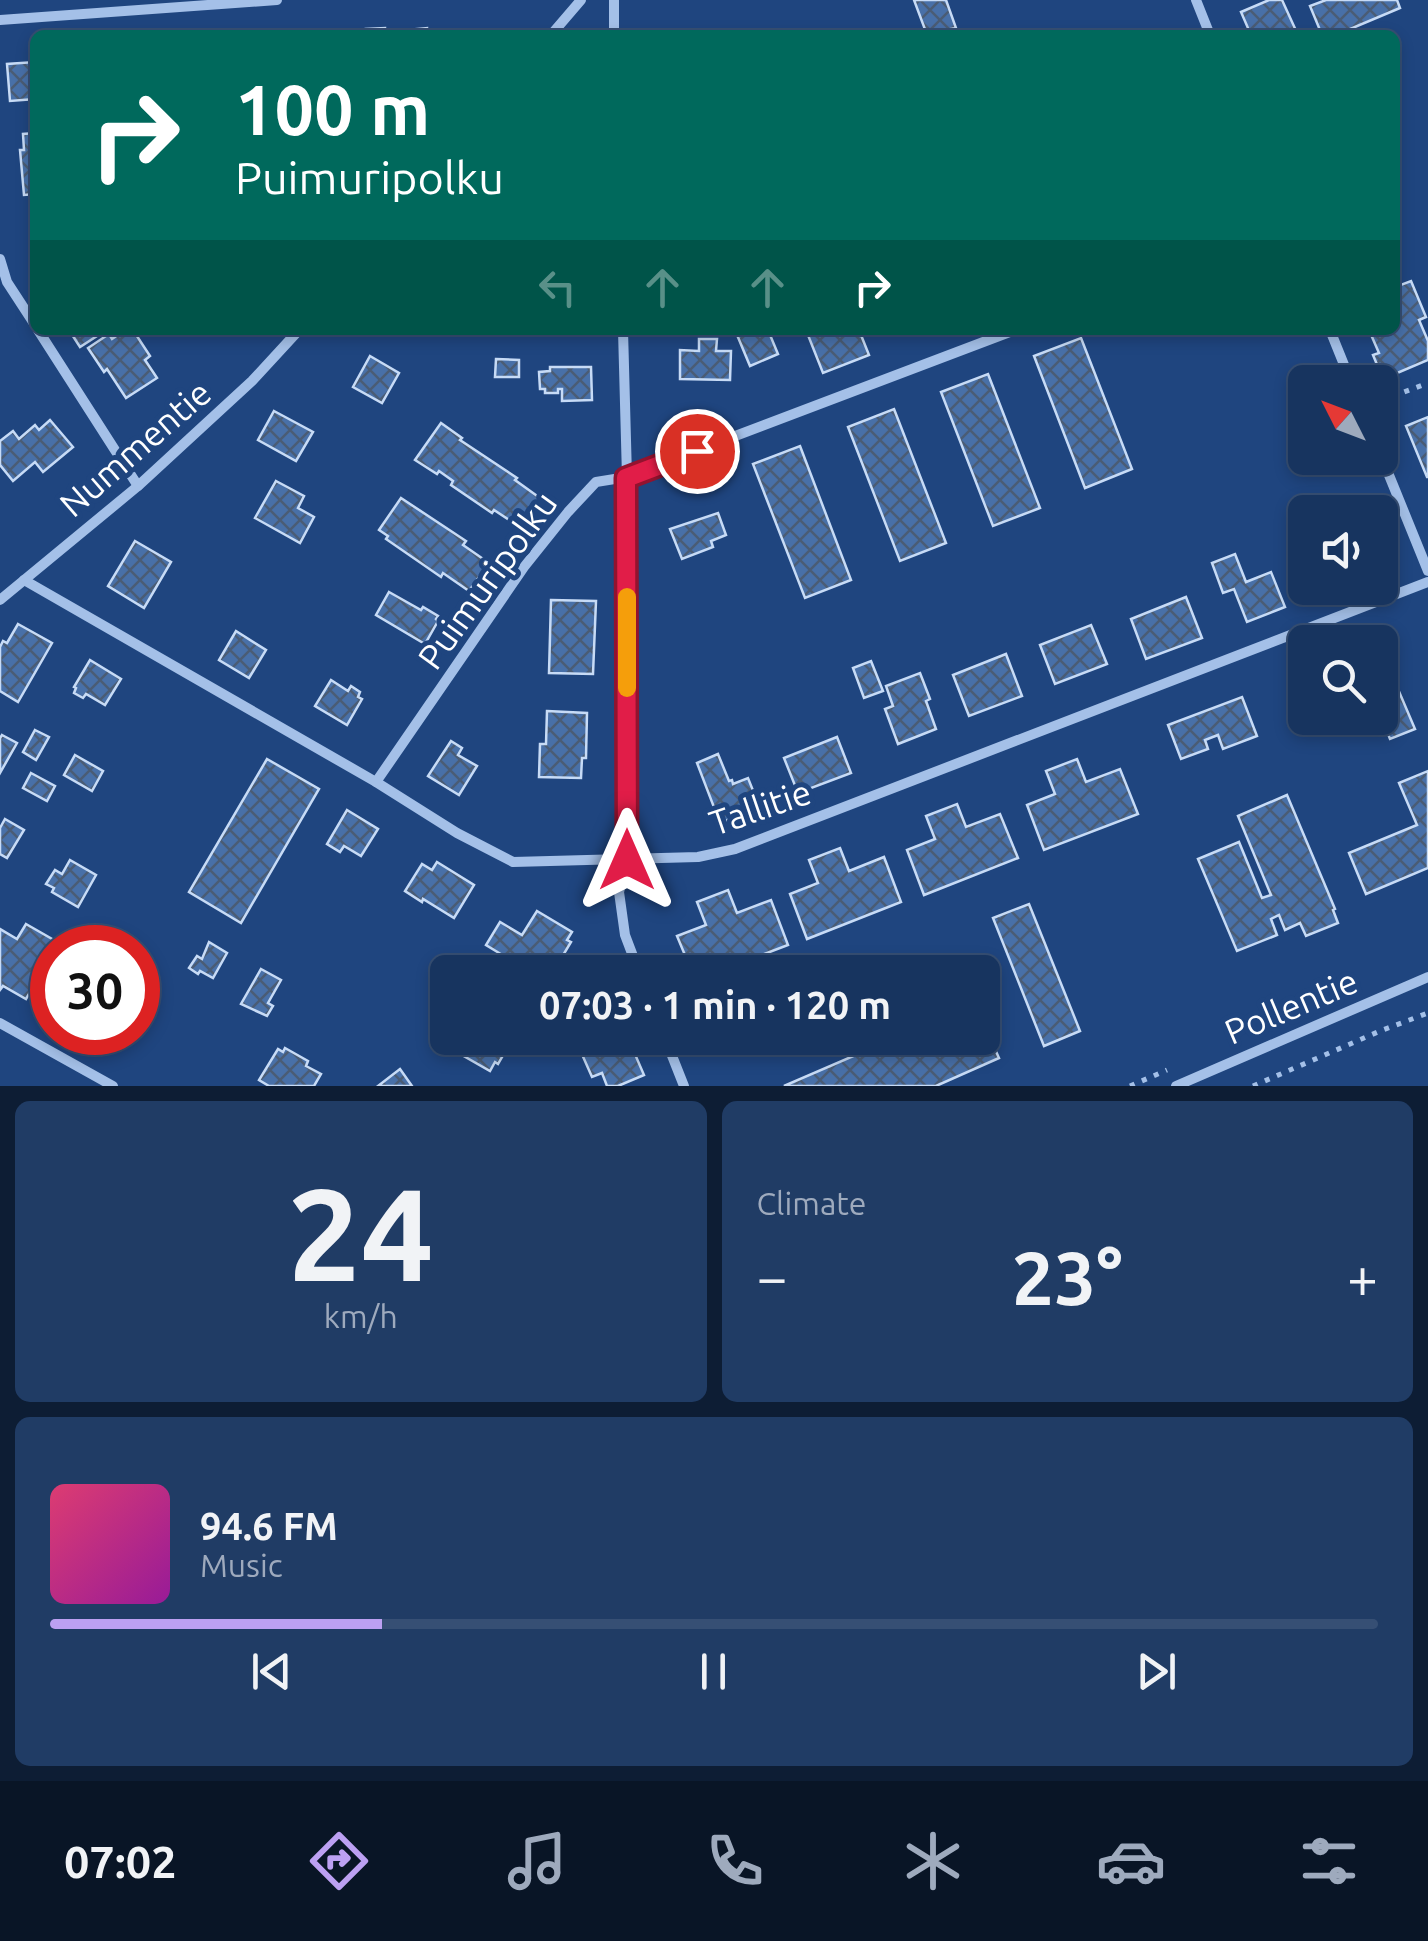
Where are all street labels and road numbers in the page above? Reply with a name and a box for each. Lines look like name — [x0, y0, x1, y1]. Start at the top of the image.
street label: Nummentie — [52, 372, 218, 524]
street label: Puimuripolku — [409, 484, 565, 676]
street label: Tallitie — [704, 771, 816, 843]
street label: Pollentie — [1219, 960, 1363, 1052]

